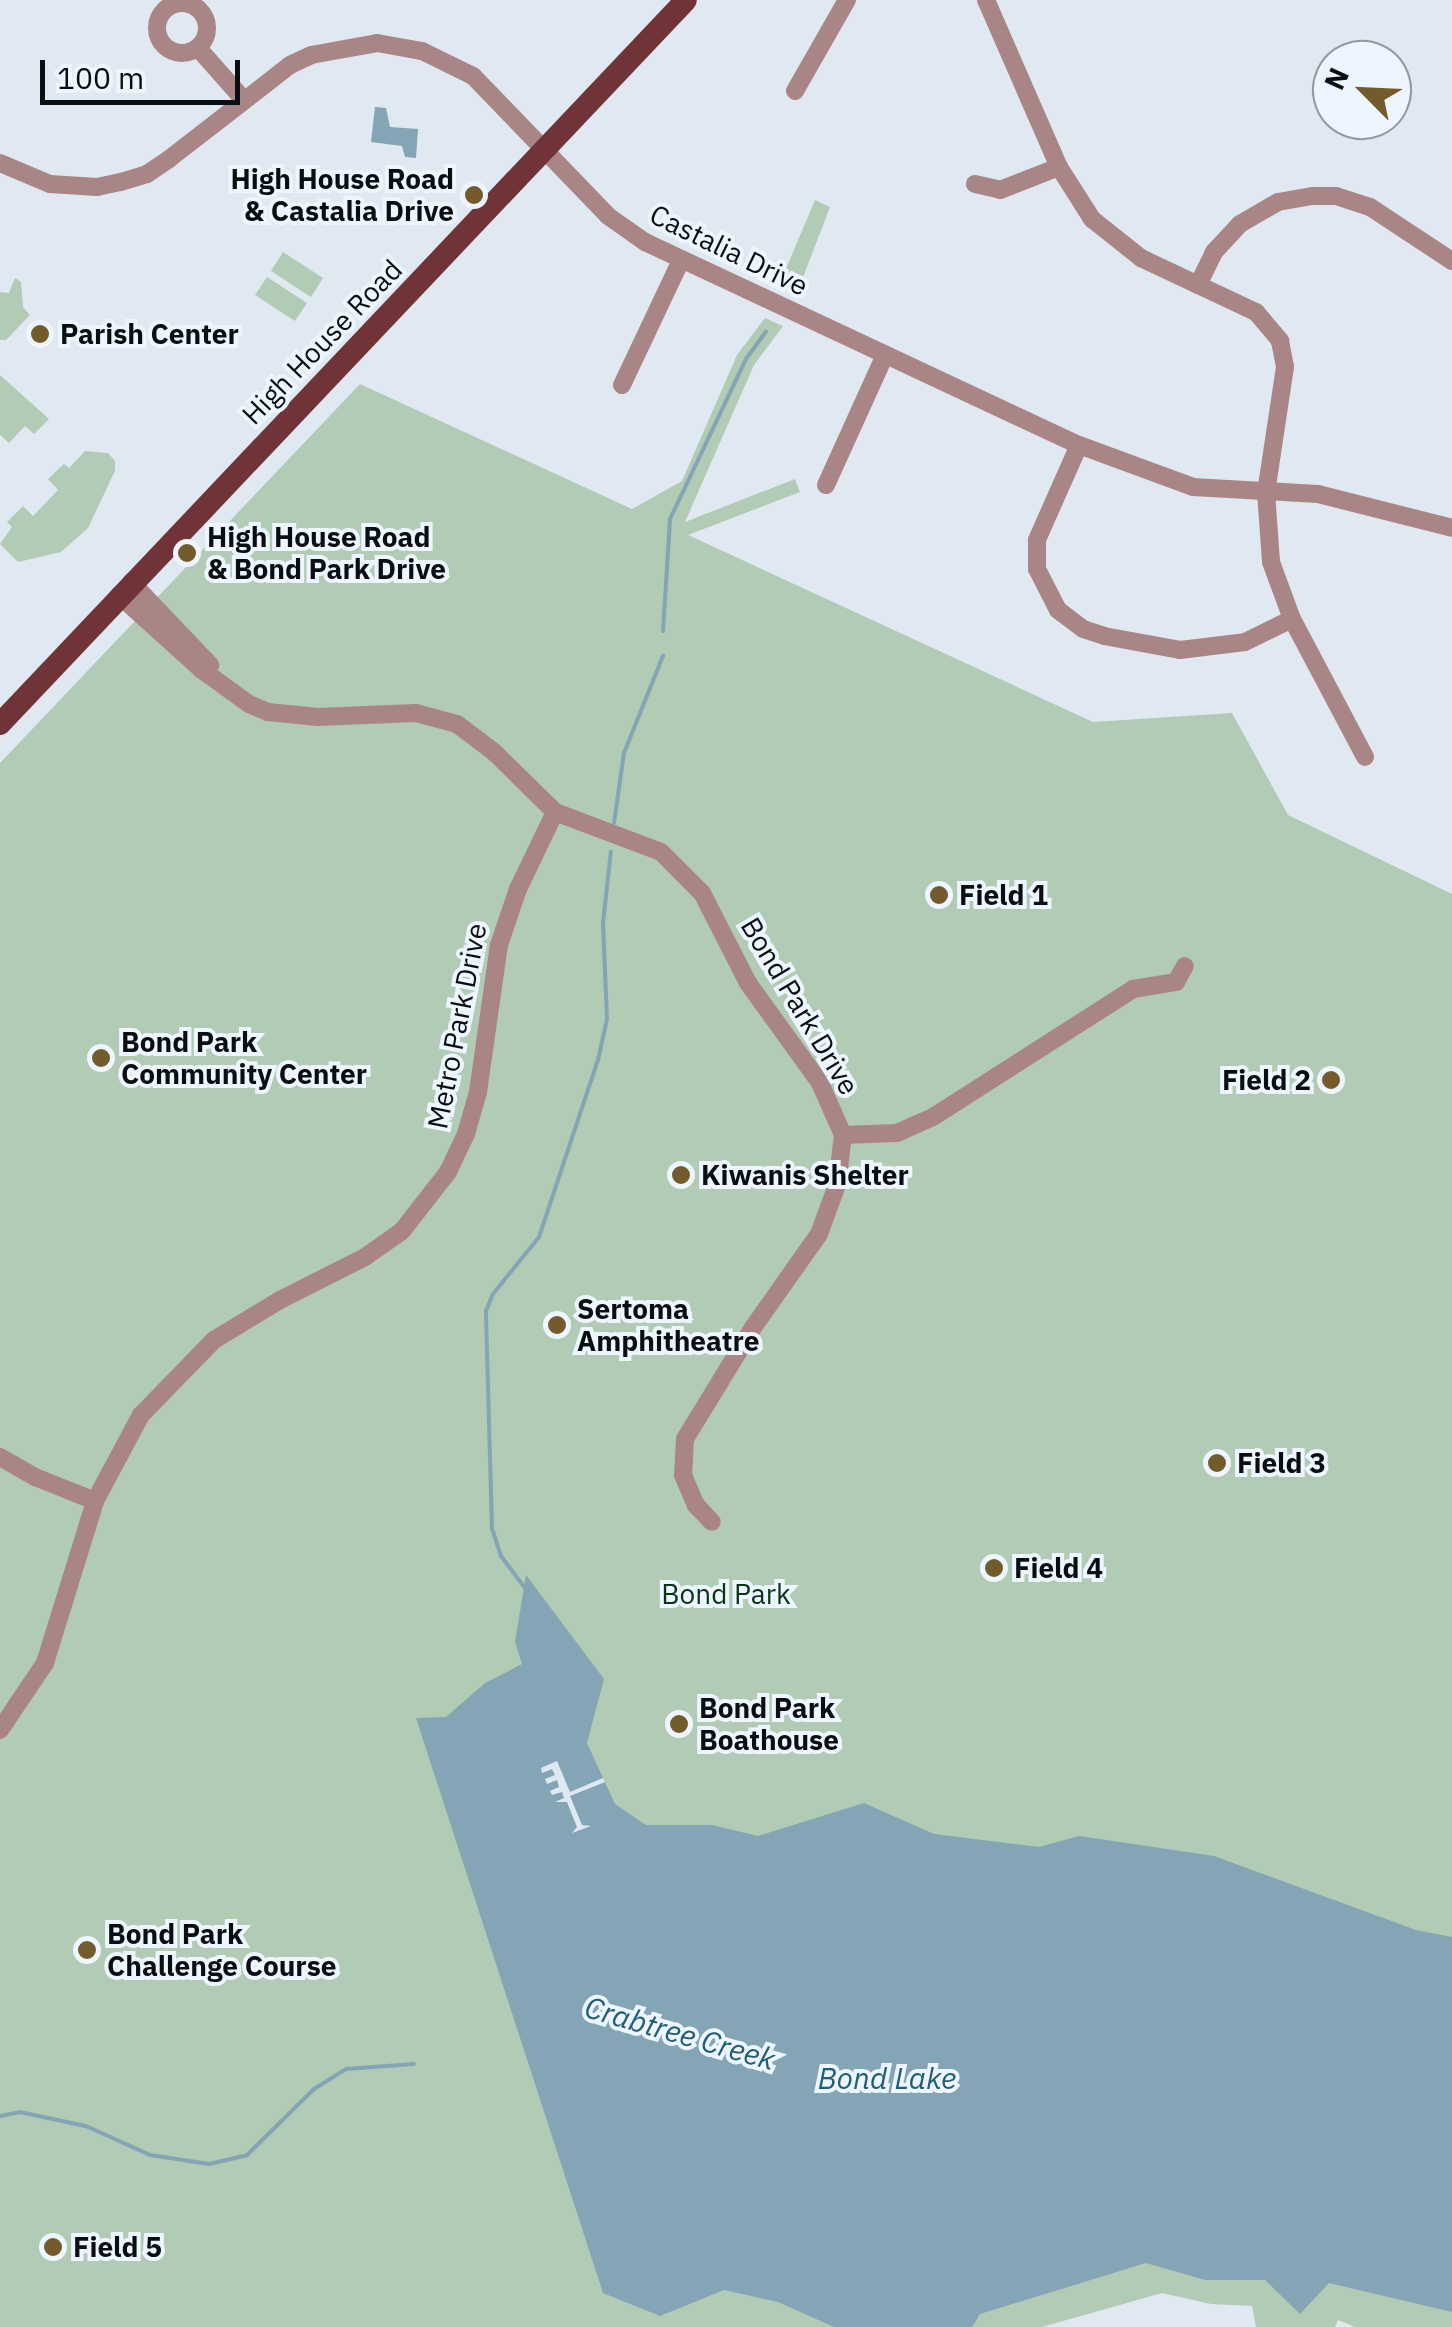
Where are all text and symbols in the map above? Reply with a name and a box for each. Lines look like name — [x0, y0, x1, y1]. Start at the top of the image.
scale bar — [45, 40, 245, 102]
north arrow — [1312, 40, 1412, 140]
text: 100 m — [57, 58, 144, 97]
text: N — [1315, 62, 1357, 95]
place label: High House Road & Castalia Drive — [231, 162, 454, 228]
marker: High House Road & Castalia Drive — [463, 184, 485, 206]
street label: Castalia Drive — [644, 197, 814, 303]
street label: High House Road — [235, 253, 409, 431]
place label: Parish Center — [60, 317, 239, 351]
marker: Parish Center — [29, 323, 51, 345]
place label: High House Road & Bond Park Drive — [207, 520, 446, 586]
marker: High House Road & Bond Park Drive — [176, 542, 198, 564]
place label: Field 1 — [959, 878, 1048, 912]
marker: Field 1 — [928, 884, 950, 906]
street label: Bond Park Drive — [734, 911, 866, 1101]
street label: Metro Park Drive — [421, 920, 493, 1132]
place label: Bond Park Community Center — [121, 1025, 367, 1091]
marker: Bond Park Community Center — [90, 1047, 112, 1069]
place label: Field 2 — [1222, 1063, 1311, 1097]
marker: Field 2 — [1320, 1069, 1342, 1091]
place label: Kiwanis Shelter — [701, 1158, 909, 1192]
marker: Kiwanis Shelter — [670, 1164, 692, 1186]
place label: Sertoma Amphitheatre — [577, 1292, 759, 1358]
marker: Sertoma Amphitheatre — [546, 1314, 568, 1336]
place label: Field 3 — [1237, 1446, 1326, 1480]
marker: Field 3 — [1206, 1452, 1228, 1474]
place label: Field 4 — [1014, 1551, 1103, 1585]
marker: Field 4 — [983, 1557, 1005, 1579]
park label: Bond Park — [661, 1577, 791, 1611]
place label: Bond Park Boathouse — [699, 1691, 839, 1757]
marker: Bond Park Boathouse — [668, 1713, 690, 1735]
place label: Bond Park Challenge Course — [107, 1917, 337, 1983]
marker: Bond Park Challenge Course — [76, 1939, 98, 1961]
water label: Crabtree Creek — [581, 1989, 779, 2077]
water label: Bond Lake — [818, 2060, 956, 2096]
place label: Field 5 — [73, 2230, 162, 2264]
marker: Field 5 — [42, 2236, 64, 2258]

